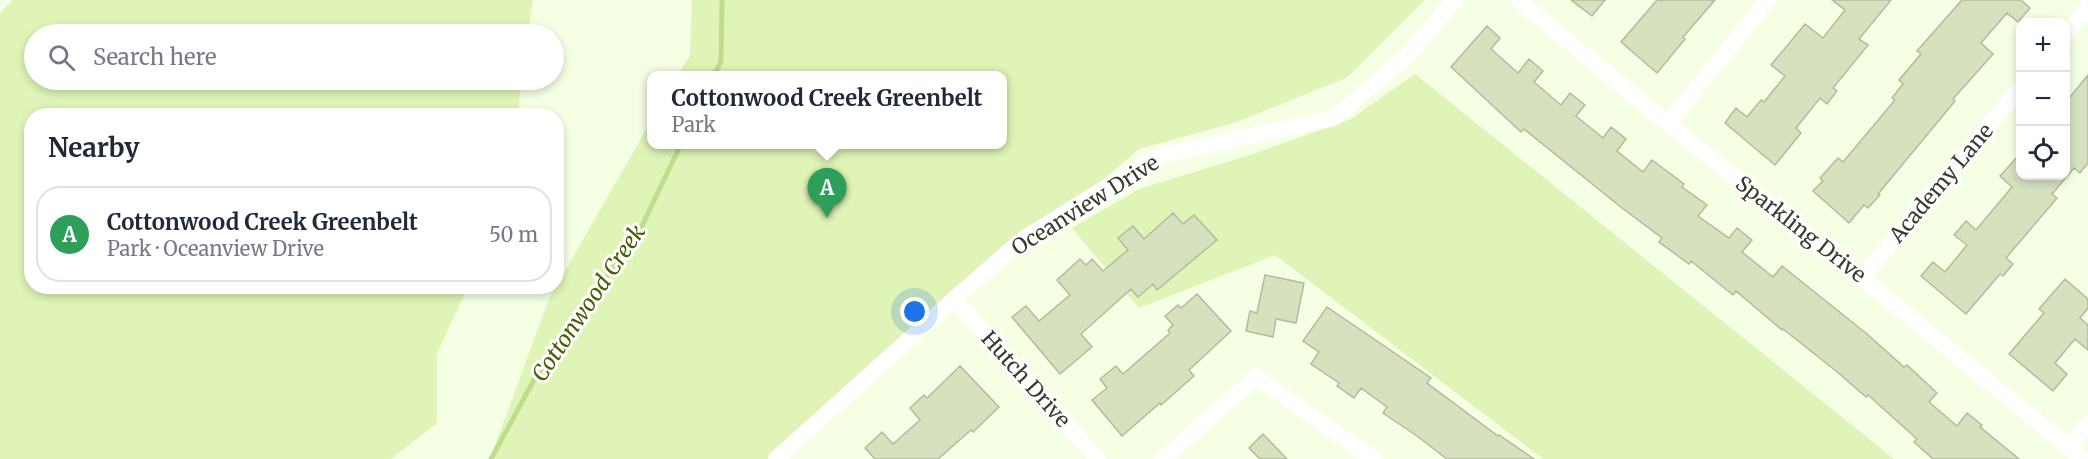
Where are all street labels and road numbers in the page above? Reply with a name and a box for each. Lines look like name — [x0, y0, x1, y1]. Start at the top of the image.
street label: Academy Lane — [1883, 118, 1999, 249]
street label: Oceanview Drive — [1006, 149, 1164, 261]
street label: Sparkling Drive — [1730, 170, 1872, 288]
street label: Hutch Drive — [976, 325, 1076, 433]

